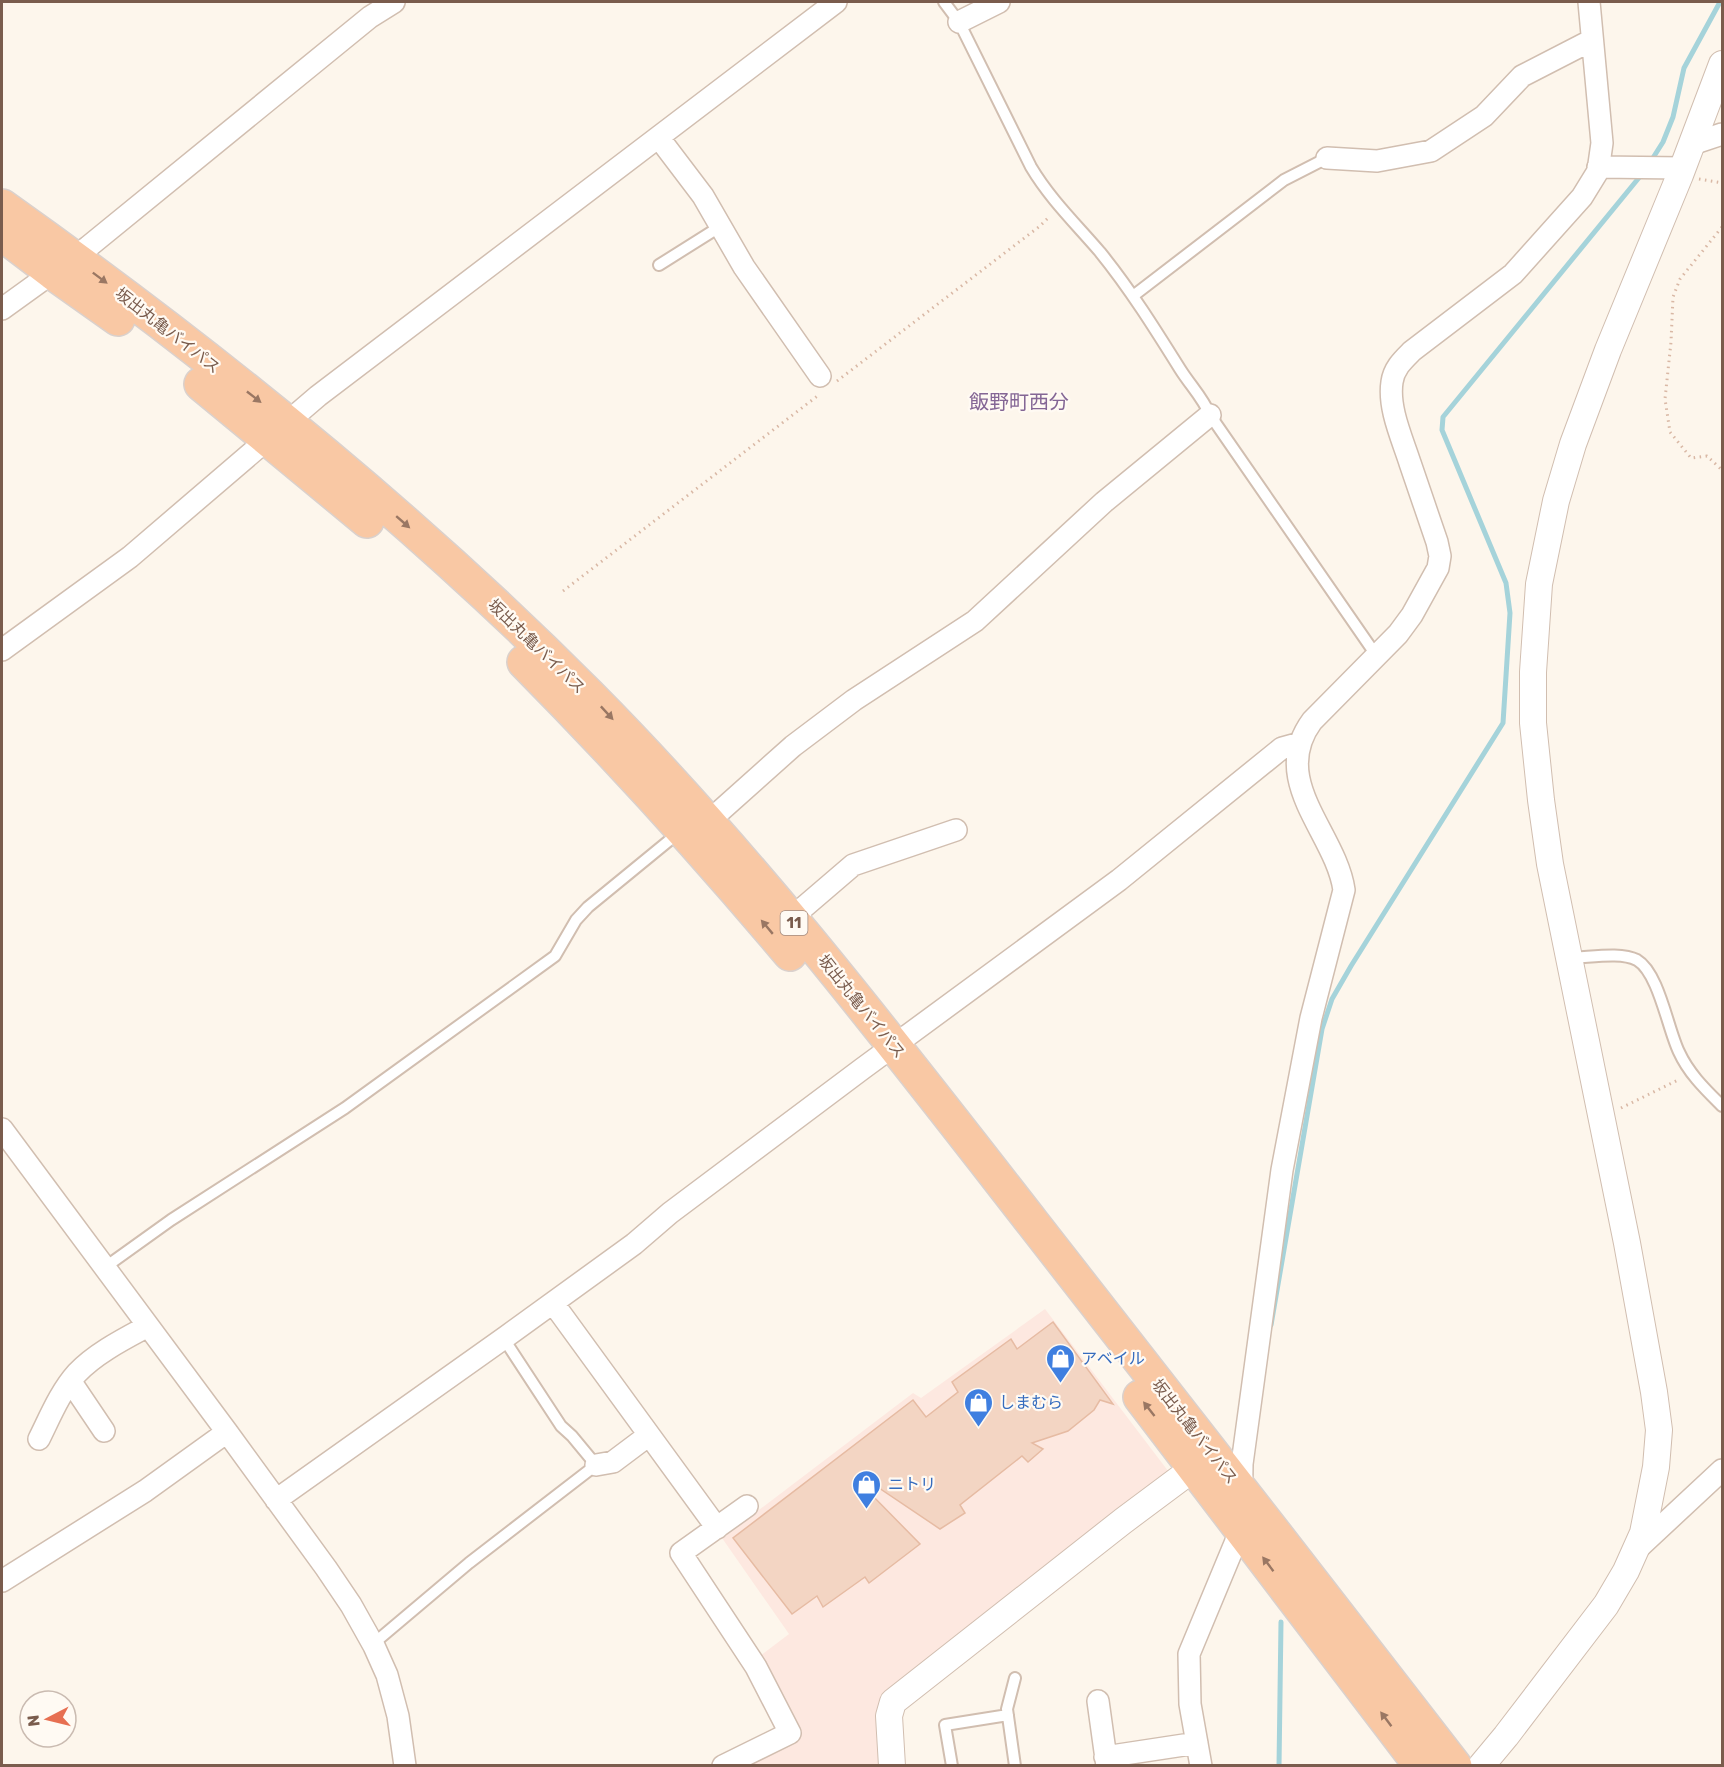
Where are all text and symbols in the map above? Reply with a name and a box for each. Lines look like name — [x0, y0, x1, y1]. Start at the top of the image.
one-way arrow — [91, 272, 107, 284]
street label: 坂出丸亀バイパス — [112, 284, 224, 377]
district label: 飯野町西分 — [969, 390, 1069, 414]
one-way arrow — [246, 391, 262, 404]
one-way arrow — [395, 515, 410, 528]
street label: 坂出丸亀バイパス — [484, 595, 589, 698]
one-way arrow — [599, 706, 613, 720]
road number: 11 — [780, 911, 808, 935]
one-way arrow — [761, 920, 774, 935]
street label: 坂出丸亀バイパス — [814, 951, 909, 1062]
shop icon: アベイル — [1044, 1342, 1076, 1384]
place label: アベイル — [1081, 1349, 1145, 1368]
street label: 坂出丸亀バイパス — [1148, 1375, 1241, 1487]
shop icon: しまむら — [962, 1386, 994, 1428]
place label: しまむら — [999, 1393, 1063, 1412]
one-way arrow — [1142, 1401, 1155, 1417]
shop icon: ニトリ — [851, 1468, 883, 1510]
place label: ニトリ — [888, 1475, 936, 1494]
one-way arrow — [1262, 1556, 1274, 1571]
north arrow — [18, 1689, 78, 1749]
one-way arrow — [1379, 1711, 1392, 1727]
text: N — [23, 1714, 44, 1728]

